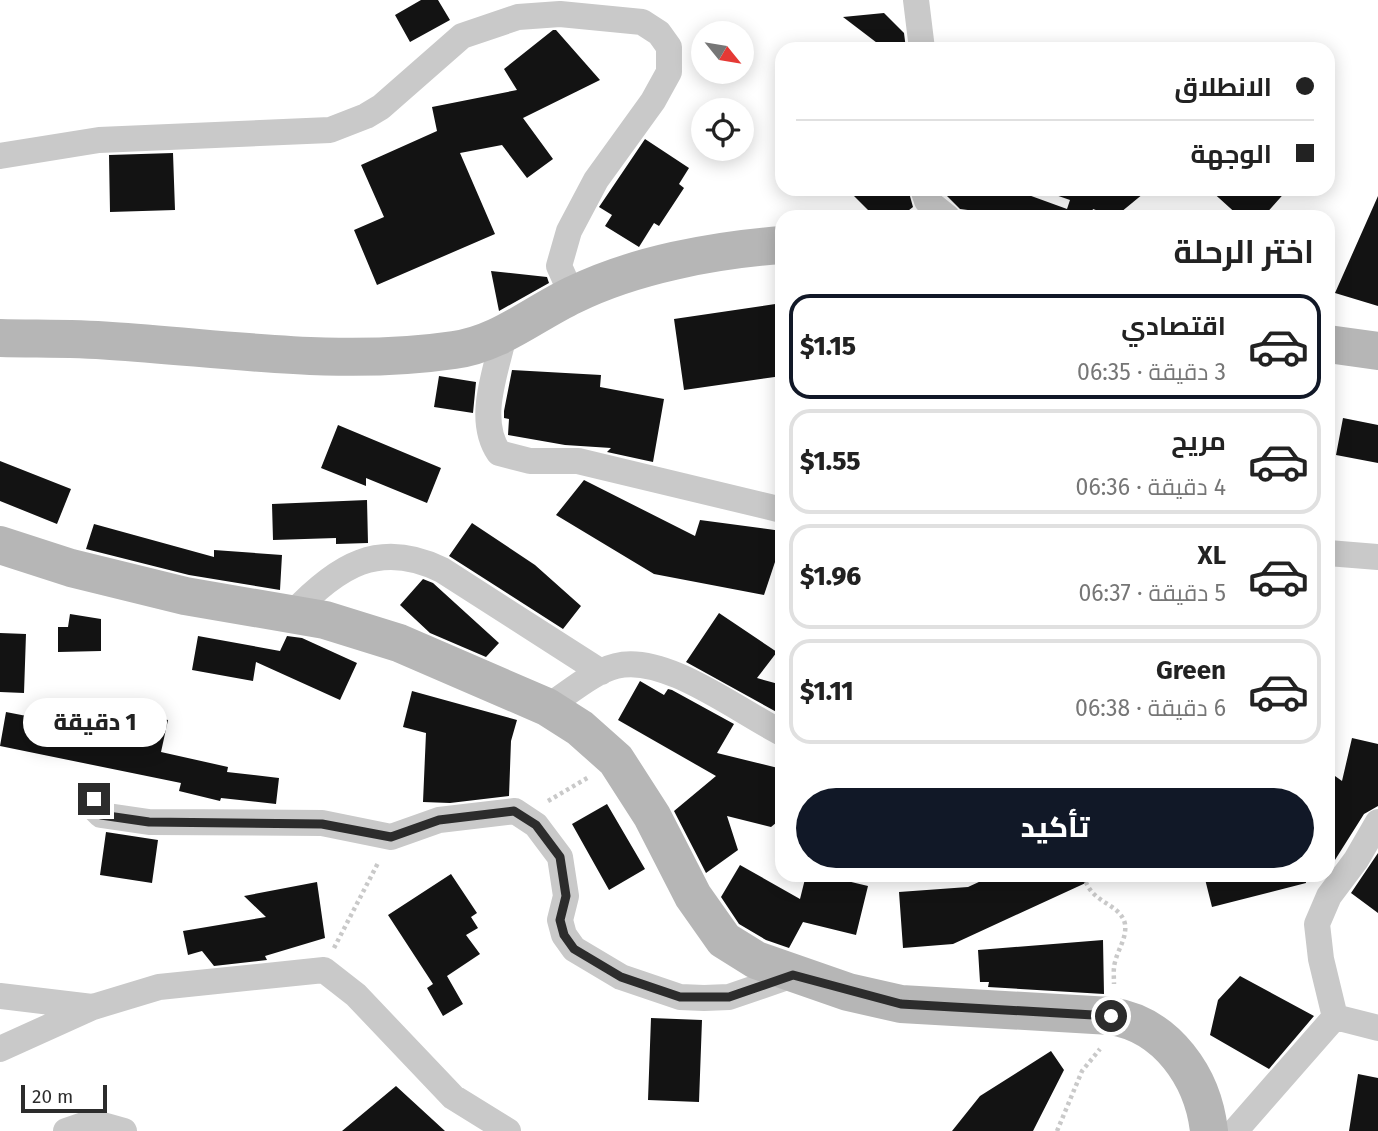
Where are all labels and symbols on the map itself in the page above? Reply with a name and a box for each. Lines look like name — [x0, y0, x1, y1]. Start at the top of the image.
north arrow — [691, 21, 754, 84]
callout: 1 دقيقة — [22, 698, 166, 746]
route end — [78, 783, 110, 815]
route start — [1095, 1000, 1127, 1032]
scale bar — [21, 1082, 107, 1114]

